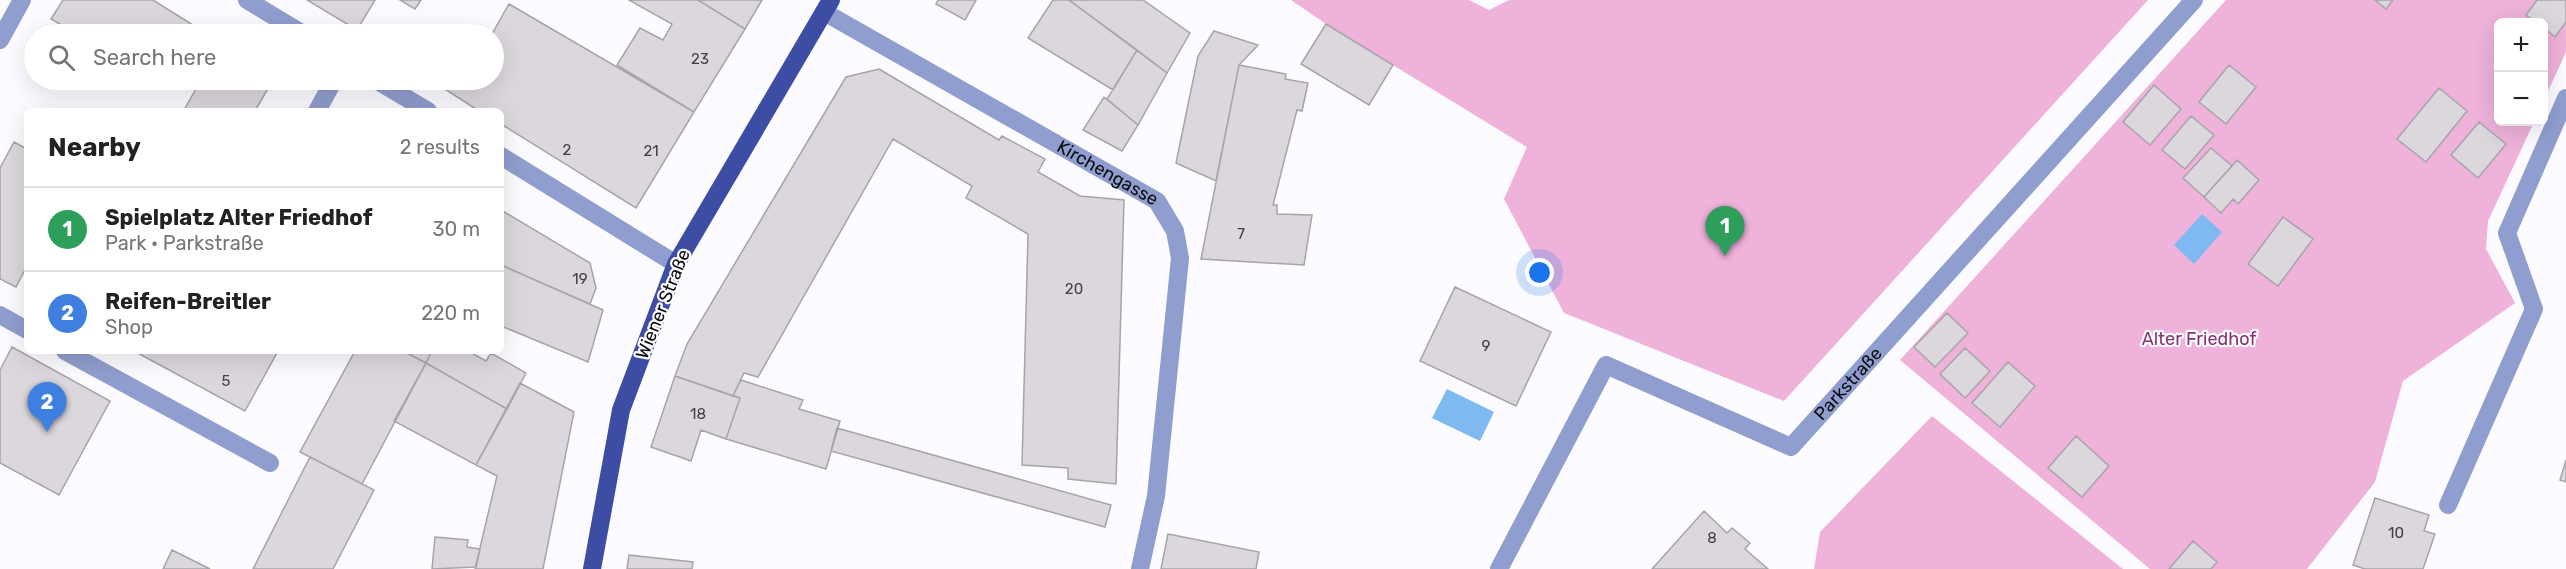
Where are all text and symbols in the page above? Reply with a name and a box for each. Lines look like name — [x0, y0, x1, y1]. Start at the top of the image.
map controls — [2494, 18, 2548, 126]
button: + — [2494, 18, 2548, 72]
search box — [24, 24, 504, 90]
icon: search — [45, 41, 78, 74]
text: Search here — [93, 44, 216, 71]
house number: 23 — [691, 50, 709, 68]
button: − — [2494, 72, 2548, 126]
text: Nearby — [48, 132, 141, 163]
text: 2 results — [400, 135, 480, 159]
street label: Kirchengasse — [1053, 135, 1162, 210]
house number: 2 — [563, 141, 572, 159]
house number: 21 — [643, 142, 659, 160]
text: Spielplatz Alter Friedhof — [105, 204, 372, 231]
pin: 1 — [1706, 206, 1744, 256]
text: 1 — [63, 217, 72, 241]
text: 30 m — [433, 217, 480, 241]
house number: 7 — [1237, 225, 1245, 243]
text: Park · Parkstraße — [105, 231, 264, 255]
street label: Wiener Straße — [631, 246, 695, 362]
your location — [1525, 258, 1554, 287]
house number: 19 — [572, 270, 588, 288]
house number: 20 — [1065, 280, 1083, 298]
text: Reifen-Breitler — [105, 288, 271, 315]
text: 2 — [61, 301, 74, 325]
text: 220 m — [421, 301, 480, 325]
text: Shop — [105, 315, 153, 339]
park label: Alter Friedhof — [2142, 328, 2256, 350]
house number: 9 — [1482, 337, 1491, 355]
street label: Parkstraße — [1810, 343, 1887, 425]
house number: 5 — [222, 372, 231, 390]
pin: 2 — [28, 382, 66, 432]
house number: 18 — [690, 405, 706, 423]
house number: 10 — [2388, 524, 2404, 542]
house number: 8 — [1707, 529, 1717, 547]

